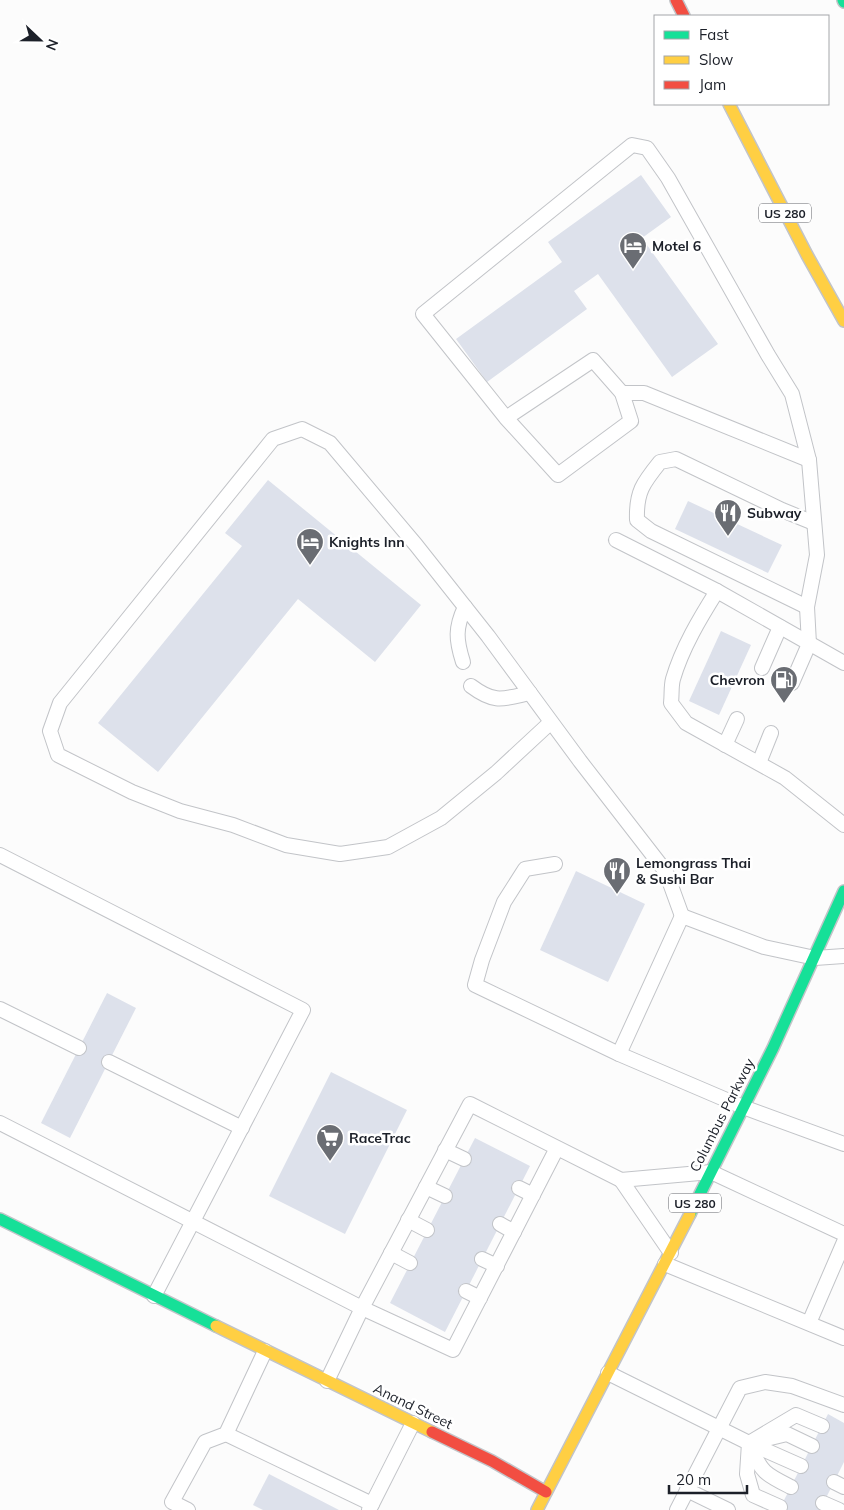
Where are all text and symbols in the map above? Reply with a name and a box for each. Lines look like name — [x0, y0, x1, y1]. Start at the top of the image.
north arrow — [15, 15, 65, 65]
legend — [654, 15, 829, 105]
text: Fast — [699, 25, 729, 44]
text: N — [42, 37, 62, 53]
text: Slow — [699, 50, 733, 69]
text: Jam — [699, 75, 726, 94]
road number: US 280 — [759, 204, 811, 222]
hotel icon: Motel 6 — [618, 231, 648, 270]
place label: Motel 6 — [652, 237, 701, 255]
restaurant icon: Subway — [713, 498, 743, 537]
place label: Subway — [747, 504, 802, 522]
hotel icon: Knights Inn — [295, 527, 325, 566]
place label: Knights Inn — [329, 533, 405, 551]
fuel station icon: Chevron — [769, 665, 799, 704]
place label: Chevron — [710, 671, 765, 689]
place label: Lemongrass Thai & Sushi Bar — [636, 854, 751, 888]
restaurant icon: Lemongrass Thai & Sushi Bar — [602, 856, 632, 895]
street label: Columbus Parkway — [686, 1055, 759, 1175]
supermarket icon: RaceTrac — [315, 1123, 345, 1162]
place label: RaceTrac — [349, 1129, 411, 1147]
road number: US 280 — [669, 1194, 721, 1212]
street label: Anand Street — [370, 1379, 456, 1433]
scale bar — [669, 1462, 746, 1494]
text: 20 m — [676, 1470, 711, 1489]

